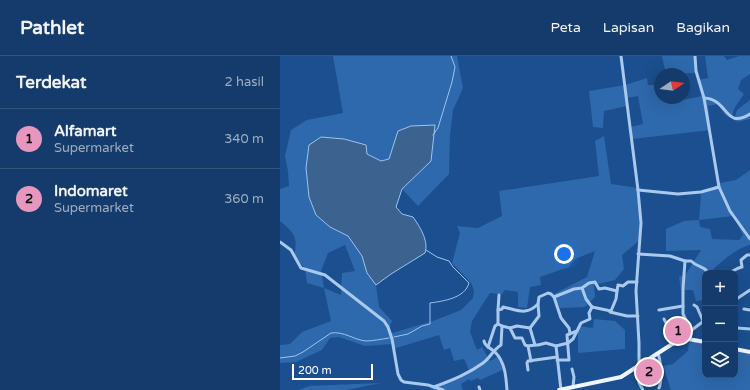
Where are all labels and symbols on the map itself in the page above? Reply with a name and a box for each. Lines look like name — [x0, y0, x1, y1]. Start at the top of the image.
north arrow — [654, 68, 690, 104]
your location — [554, 244, 574, 264]
pin: 1 — [665, 316, 691, 346]
pin: 2 — [636, 357, 662, 387]
scale bar — [292, 362, 373, 381]

